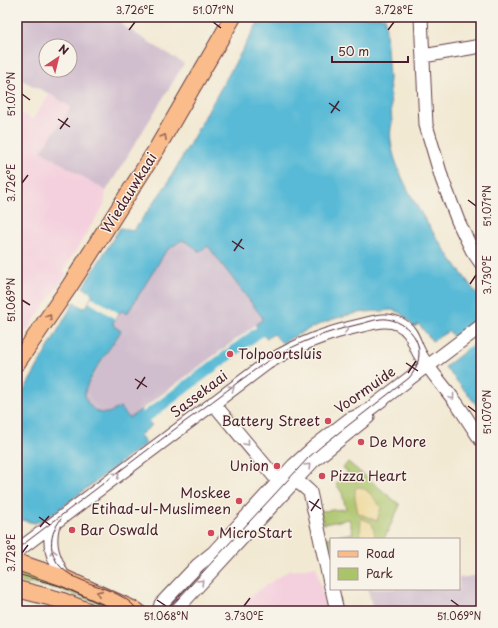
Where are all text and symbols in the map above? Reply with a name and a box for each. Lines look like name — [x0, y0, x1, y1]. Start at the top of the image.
text: 3.726°E — [116, 2, 154, 17]
text: 51.071°N — [192, 2, 234, 17]
text: 3.728°E — [375, 2, 413, 17]
north arrow — [38, 38, 78, 78]
scale bar — [332, 38, 408, 64]
text: N — [56, 40, 73, 59]
text: 50 m — [338, 42, 369, 60]
text: 51.070°N — [3, 71, 18, 116]
one-way arrow — [159, 134, 166, 141]
street label: Wiedauwkaai — [95, 148, 162, 237]
text: 3.726°E — [3, 164, 18, 202]
text: 51.071°N — [479, 185, 494, 227]
text: 3.730°E — [479, 255, 494, 295]
text: 51.069°N — [3, 277, 18, 322]
one-way arrow — [44, 315, 51, 322]
one-way arrow — [343, 325, 350, 333]
place label: Tolpoortsluis — [238, 343, 322, 364]
marker: Tolpoortsluis — [225, 349, 235, 359]
street label: Voormuide — [330, 361, 400, 418]
street label: Sassekaai — [166, 365, 232, 422]
one-way arrow — [228, 386, 235, 393]
text: 51.070°N — [479, 389, 494, 434]
one-way arrow — [447, 392, 454, 399]
place label: Battery Street — [222, 410, 320, 431]
marker: Battery Street — [323, 416, 333, 426]
place label: De More — [369, 431, 426, 452]
marker: De More — [356, 437, 366, 447]
one-way arrow — [242, 439, 249, 446]
place label: Union — [229, 455, 269, 476]
marker: Union — [272, 461, 282, 471]
one-way arrow — [303, 463, 311, 471]
place label: Pizza Heart — [330, 465, 407, 486]
marker: Pizza Heart — [317, 471, 327, 481]
one-way arrow — [113, 473, 120, 480]
place label: Moskee Etihad-ul-Muslimeen — [91, 482, 231, 519]
marker: Moskee Etihad-ul-Muslimeen — [234, 496, 244, 506]
place label: Bar Oswald — [80, 519, 159, 540]
place label: MicroStart — [219, 522, 293, 543]
marker: Bar Oswald — [67, 525, 77, 535]
marker: MicroStart — [206, 528, 216, 538]
text: 3.728°E — [3, 534, 18, 572]
legend — [330, 538, 460, 590]
text: Road — [366, 544, 395, 562]
one-way arrow — [49, 549, 57, 555]
text: Park — [366, 564, 393, 582]
one-way arrow — [196, 579, 204, 587]
one-way arrow — [95, 590, 102, 598]
text: 51.068°N — [143, 608, 189, 623]
text: 3.730°E — [224, 608, 264, 623]
text: 51.069°N — [437, 608, 482, 623]

